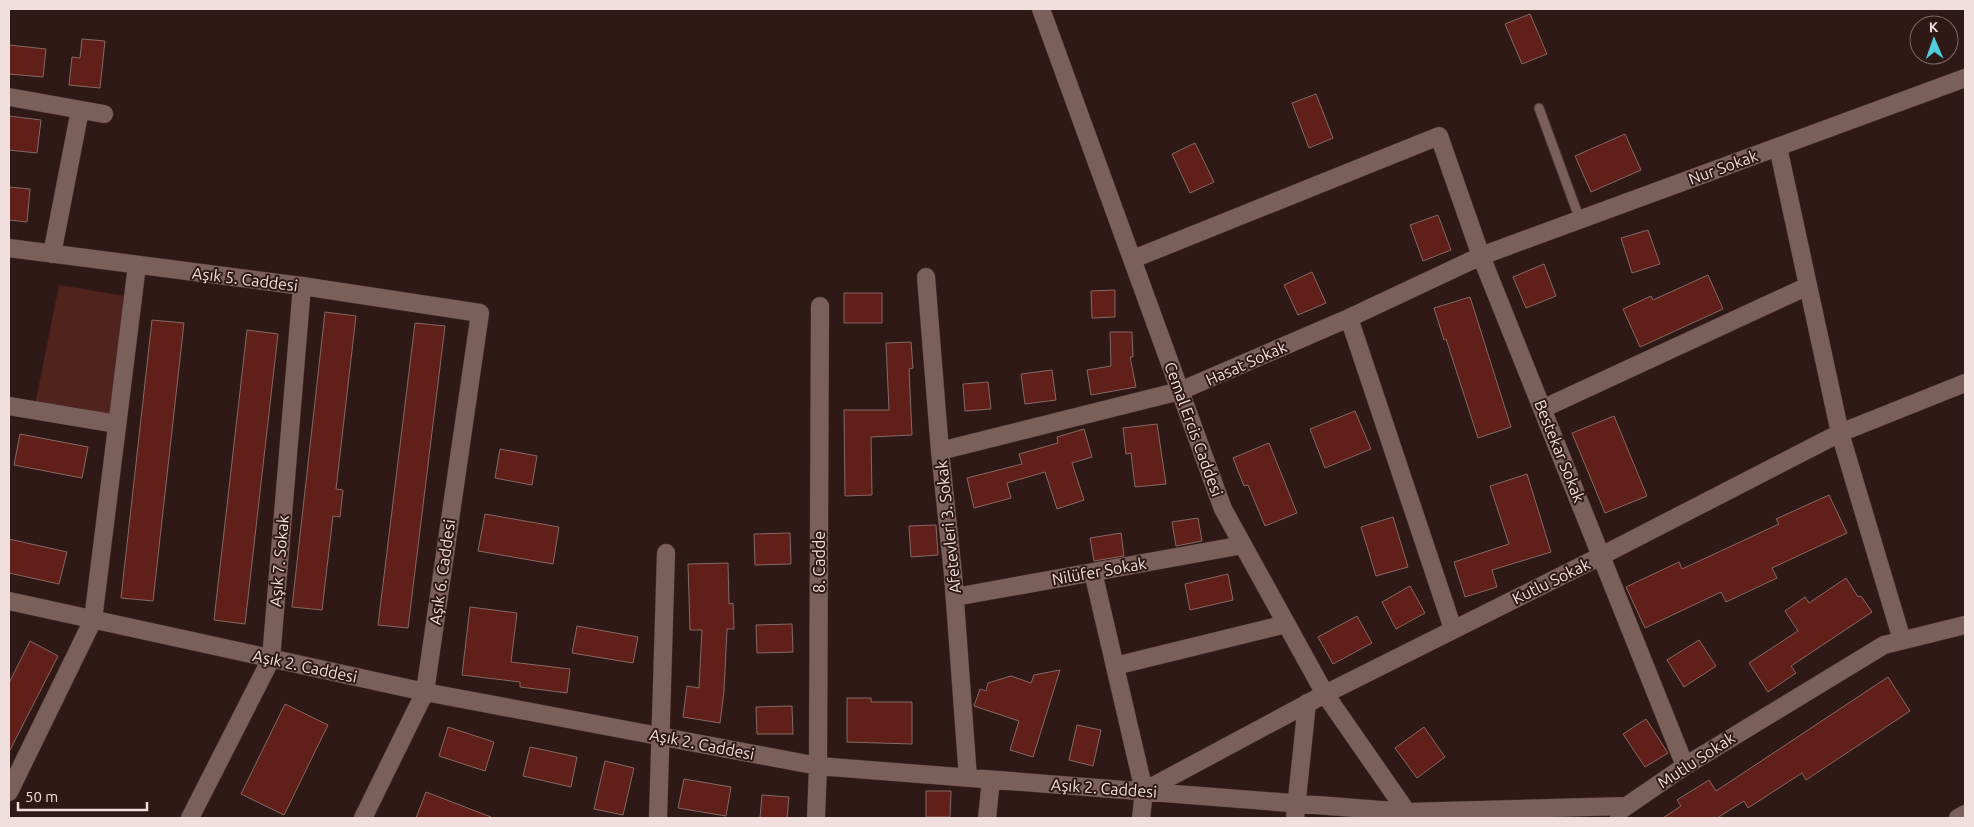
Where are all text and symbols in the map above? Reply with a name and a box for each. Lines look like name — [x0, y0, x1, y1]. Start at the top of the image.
north arrow — [1909, 15, 1959, 65]
text: K — [1929, 19, 1939, 35]
street label: Nur Sokak — [1686, 146, 1760, 188]
street label: Aşık 5. Caddesi — [191, 264, 299, 294]
street label: Hasat Sokak — [1203, 337, 1289, 389]
street label: Cemal Ercis Caddesi — [1161, 359, 1227, 499]
street label: Bestekar Sokak — [1531, 397, 1589, 505]
street label: Afetevleri 3. Sokak — [932, 460, 964, 594]
street label: Aşık 7. Sokak — [266, 514, 292, 608]
street label: Aşık 6. Caddesi — [426, 518, 458, 626]
street label: 8. Cadde — [810, 531, 828, 593]
street label: Nilüfer Sokak — [1050, 554, 1148, 588]
street label: Kutlu Sokak — [1509, 554, 1593, 608]
street label: Aşık 2. Caddesi — [251, 646, 359, 686]
street label: Aşık 2. Caddesi — [648, 725, 756, 763]
street label: Mutlu Sokak — [1654, 728, 1738, 792]
street label: Aşık 2. Caddesi — [1050, 775, 1158, 801]
scale bar — [18, 780, 146, 812]
text: 50 m — [25, 788, 58, 805]

